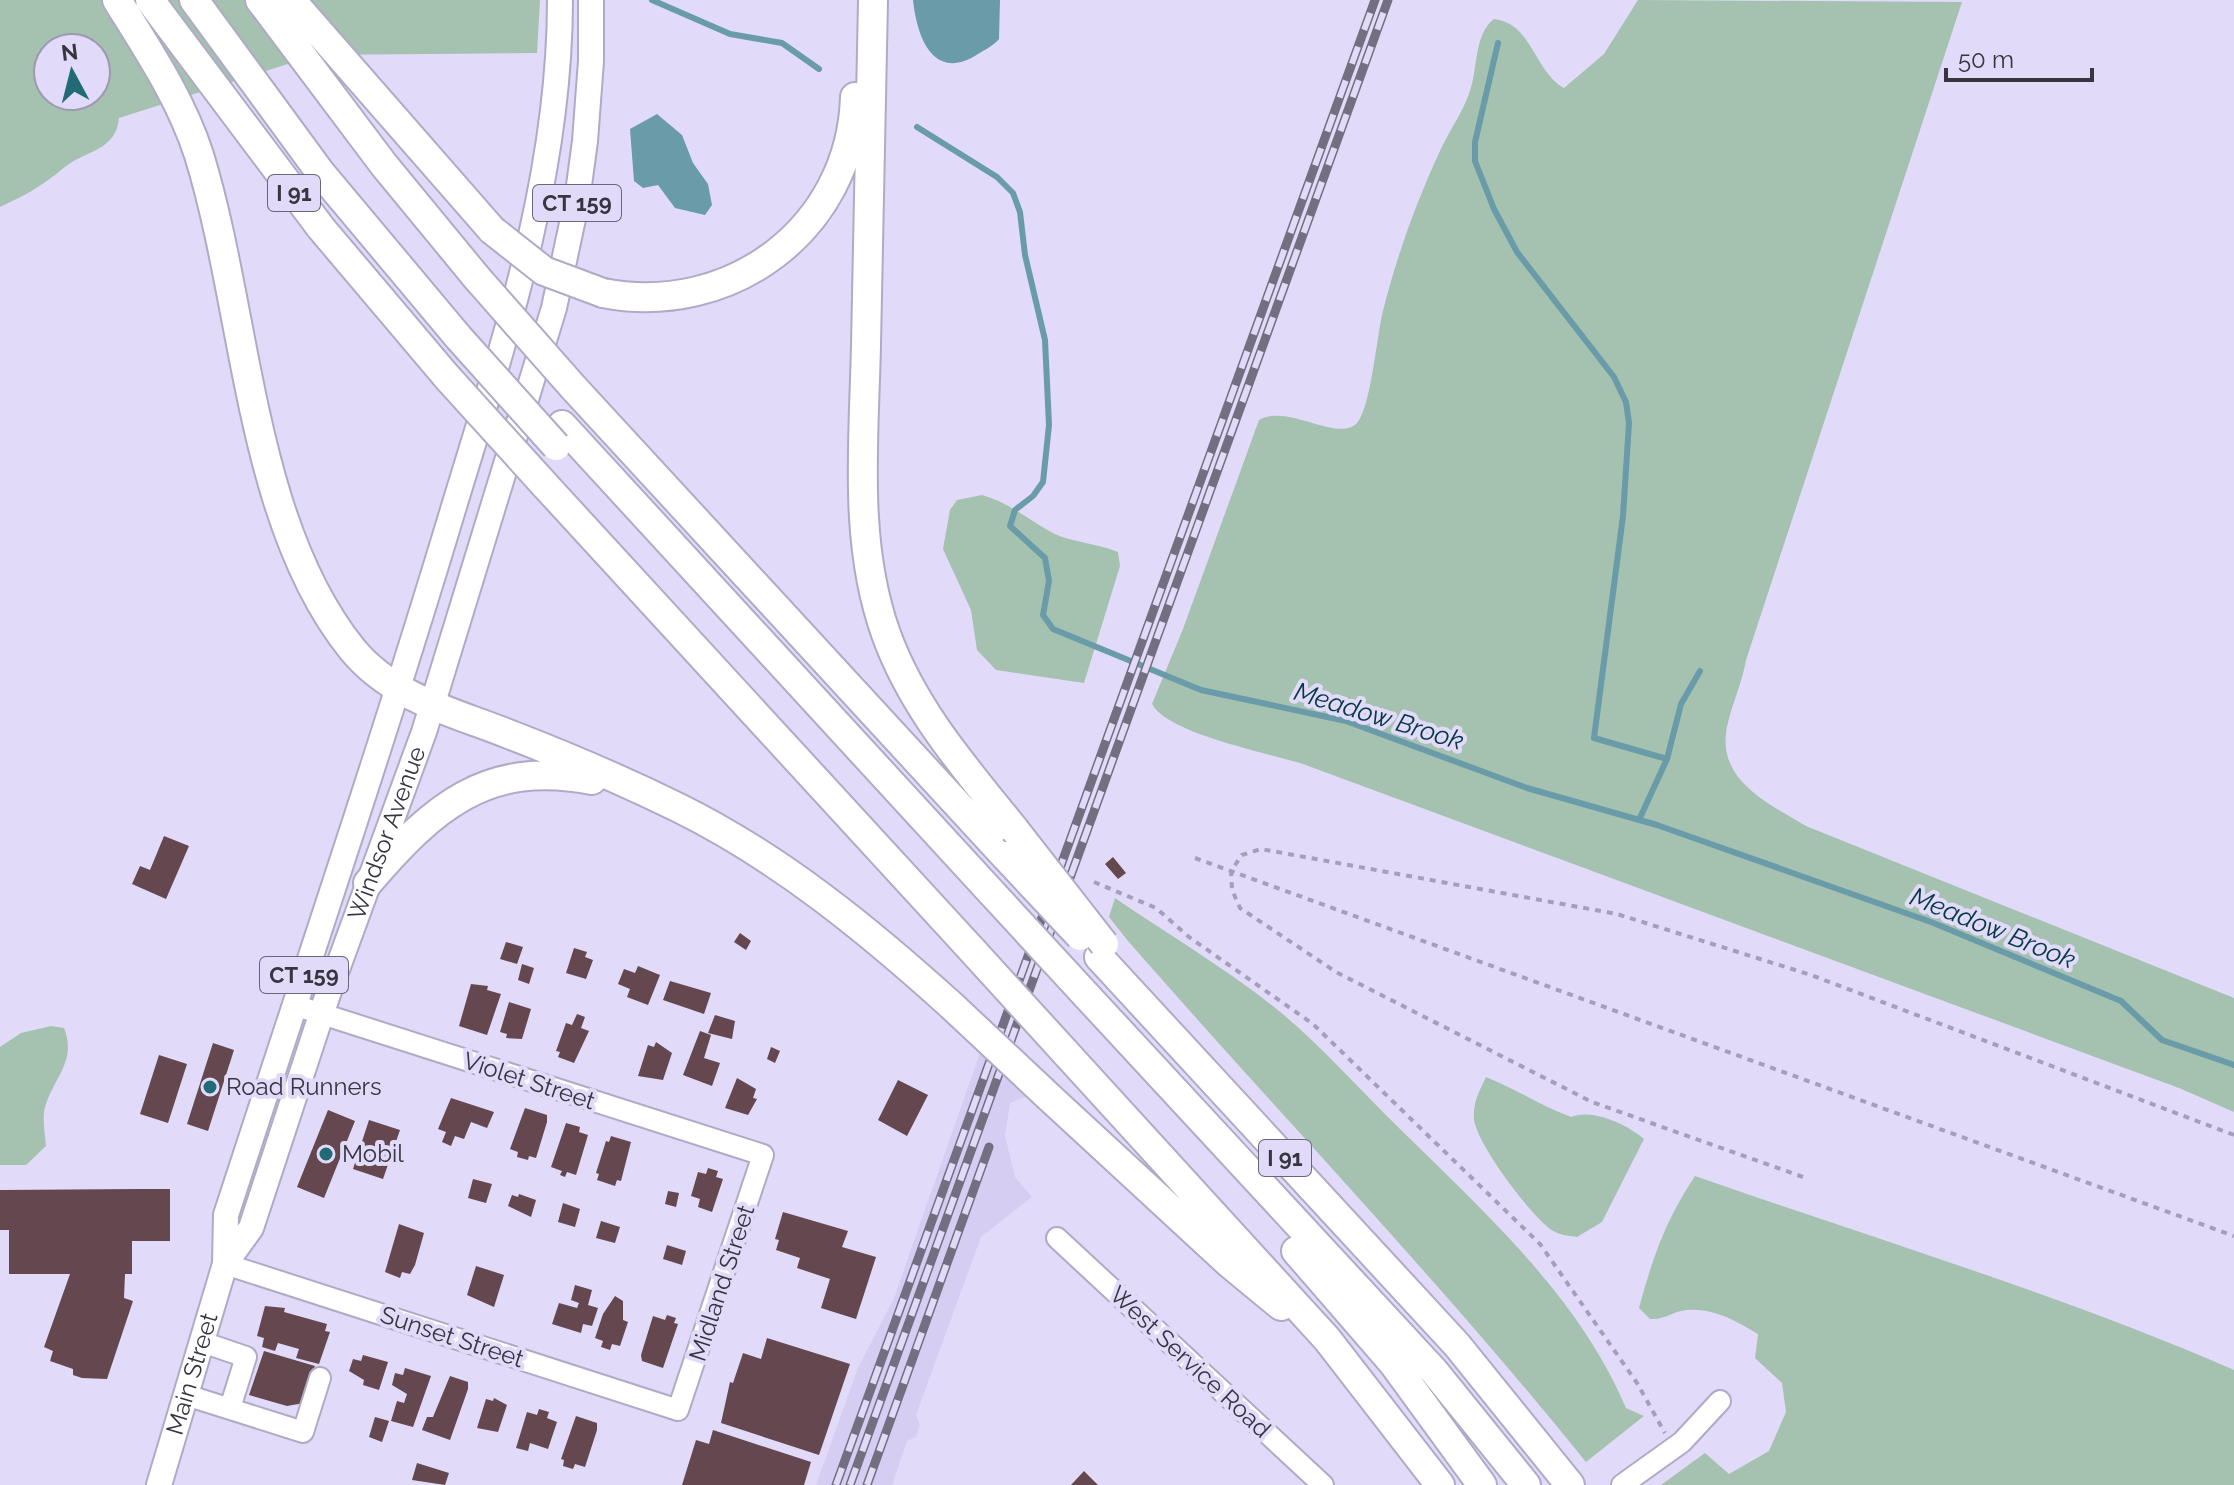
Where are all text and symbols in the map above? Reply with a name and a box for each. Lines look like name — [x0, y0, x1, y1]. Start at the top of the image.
north arrow — [32, 32, 112, 112]
scale bar — [1946, 32, 2092, 82]
text: N — [60, 38, 79, 66]
text: 50 m — [1958, 45, 2014, 74]
road number: I 91 — [268, 175, 320, 211]
road number: CT 159 — [533, 185, 621, 221]
water label: Meadow Brook — [1291, 676, 1467, 756]
street label: Windsor Avenue — [341, 742, 431, 924]
water label: Meadow Brook — [1906, 881, 2080, 975]
road number: CT 159 — [260, 957, 348, 993]
street label: Violet Street — [460, 1046, 599, 1115]
place label: Road Runners — [226, 1072, 382, 1101]
marker: Road Runners — [201, 1078, 219, 1096]
place label: Mobil — [342, 1139, 404, 1168]
road number: I 91 — [1259, 1140, 1311, 1176]
marker: Mobil — [317, 1145, 335, 1163]
street label: Midland Street — [683, 1201, 760, 1365]
street label: West Service Road — [1104, 1280, 1277, 1444]
street label: Sunset Street — [377, 1300, 528, 1373]
street label: Main Street — [160, 1309, 224, 1438]

